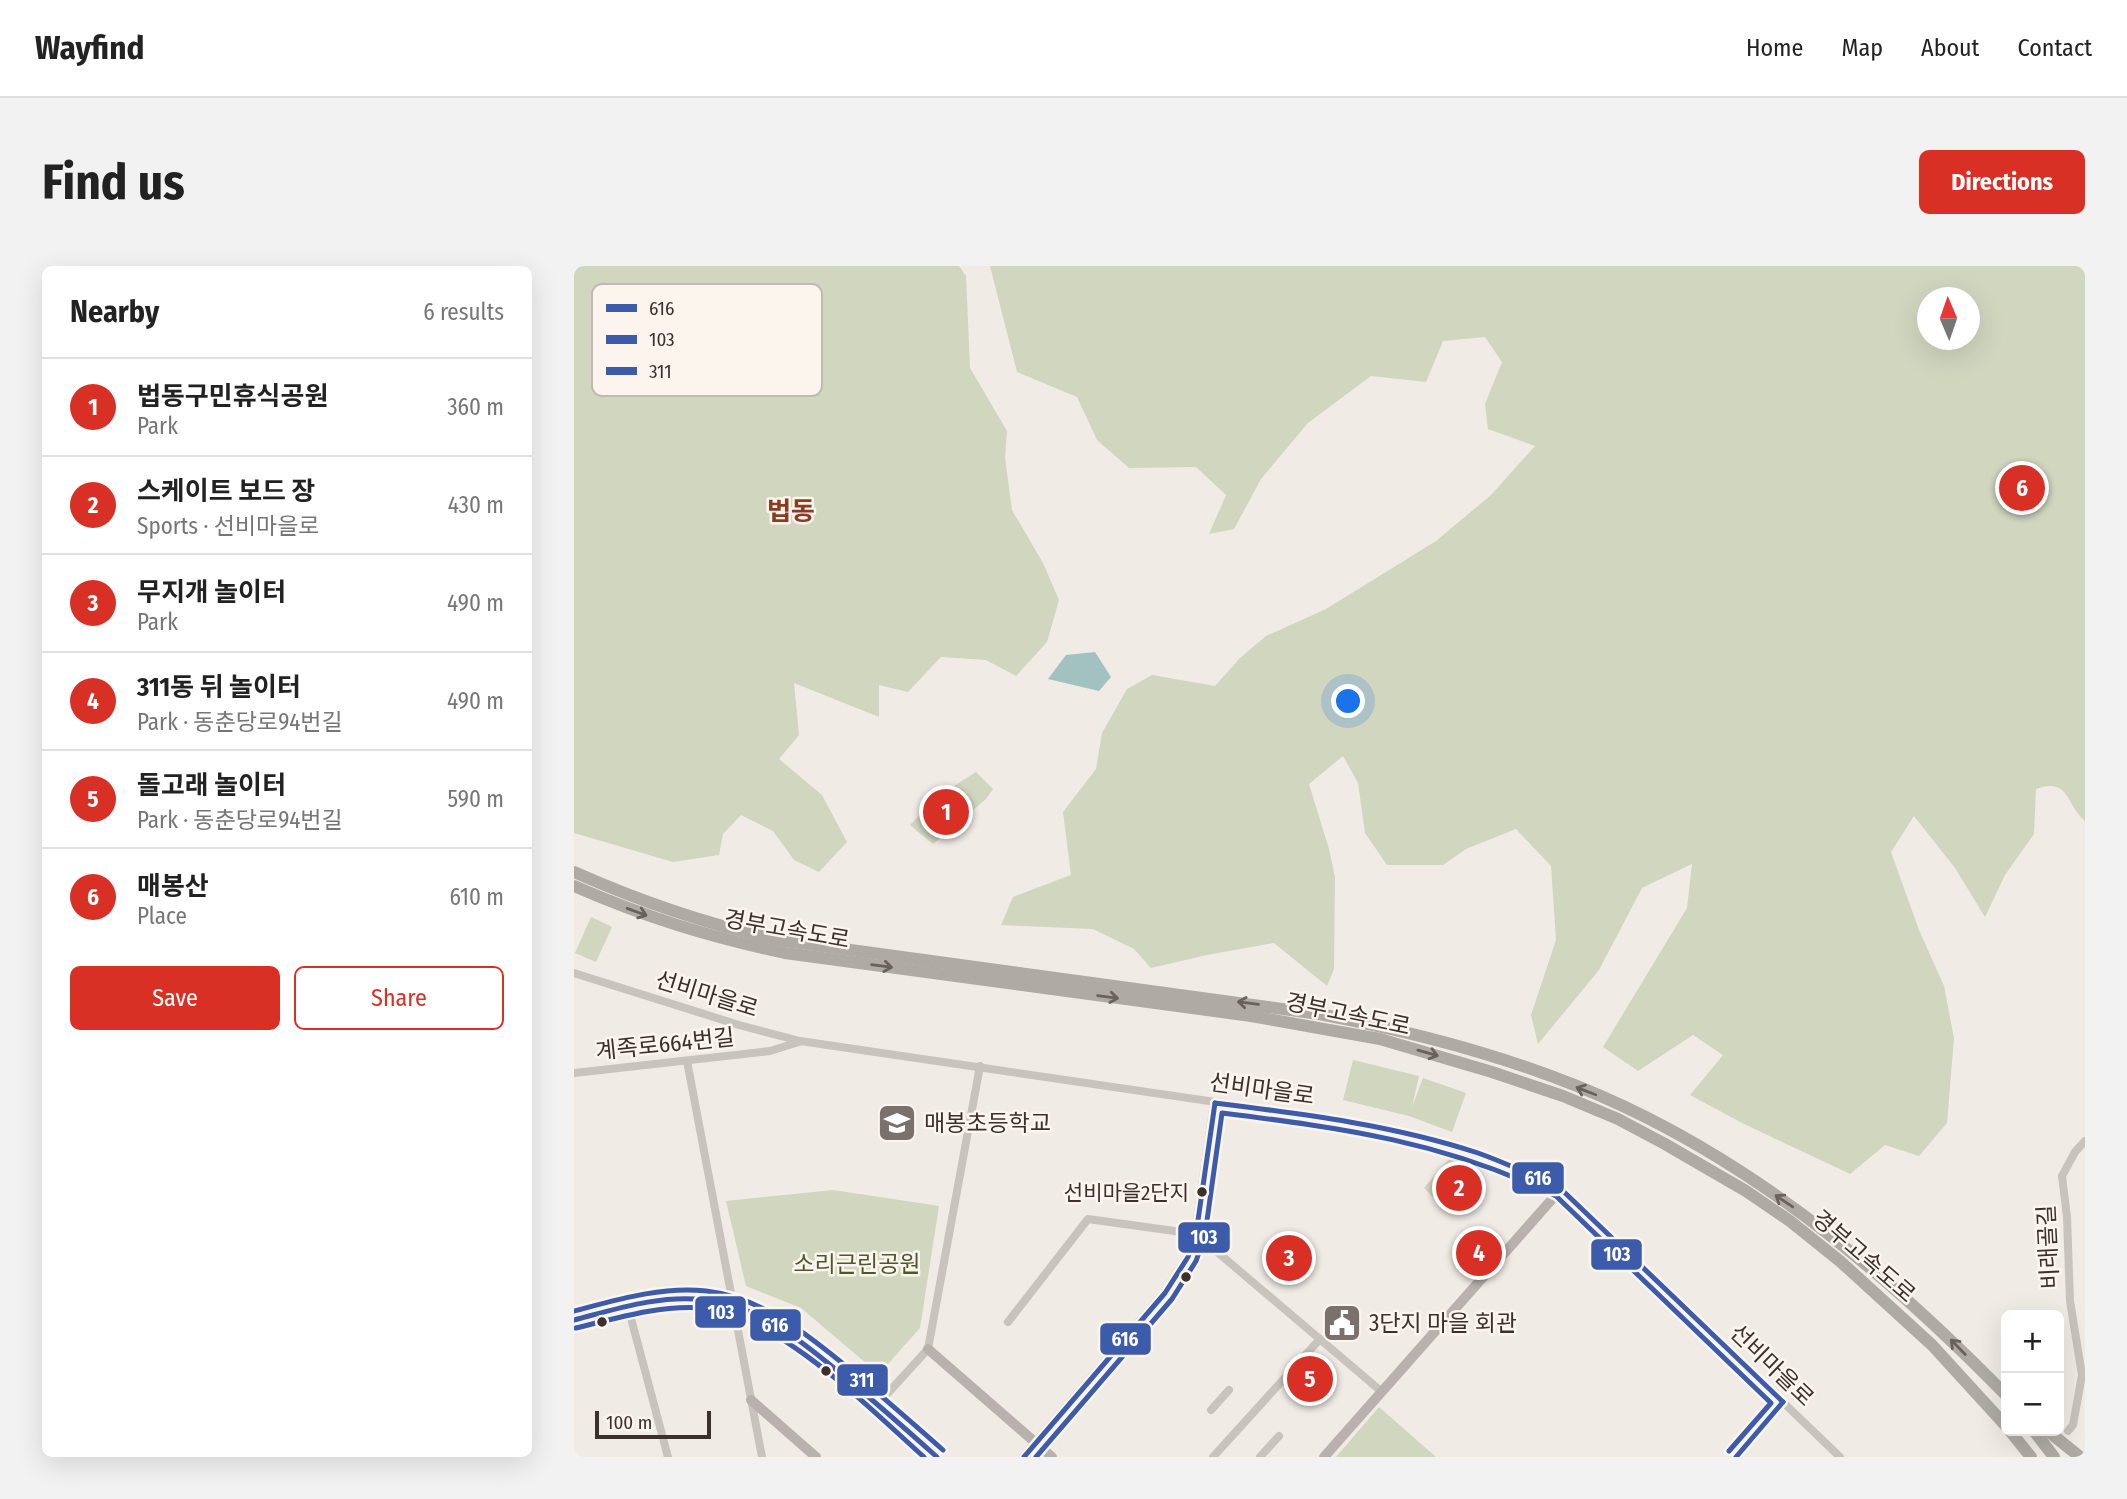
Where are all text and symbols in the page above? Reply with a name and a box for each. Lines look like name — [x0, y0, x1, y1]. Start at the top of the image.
text: Wayfind — [35, 28, 144, 68]
text: Home — [1746, 34, 1803, 62]
text: Map — [1841, 34, 1883, 62]
text: About — [1921, 34, 1979, 62]
text: Contact — [2017, 34, 2092, 62]
button: Directions — [1919, 150, 2085, 214]
text: Find us — [42, 153, 185, 212]
legend — [592, 284, 822, 396]
north arrow — [1917, 287, 1980, 350]
text: Nearby — [70, 294, 159, 330]
text: 616 — [649, 297, 674, 320]
text: 6 results — [423, 298, 504, 326]
text: 103 — [649, 328, 675, 351]
text: 311 — [649, 360, 672, 383]
text: 법동구민휴식공원 — [137, 381, 328, 412]
text: 1 — [88, 393, 98, 421]
text: 360 m — [447, 393, 504, 421]
text: Park — [137, 412, 178, 440]
pin: 6 — [1999, 462, 2045, 514]
text: 스케이트 보드 장 — [137, 476, 315, 507]
text: 2 — [88, 491, 98, 519]
text: 430 m — [448, 491, 504, 519]
district label: 법동 — [767, 496, 815, 527]
text: Sports · 선비마을로 — [137, 512, 320, 540]
text: 무지개 놀이터 — [137, 577, 286, 608]
text: 3 — [88, 589, 98, 617]
text: 490 m — [447, 589, 504, 617]
text: Park — [137, 608, 178, 636]
text: 311동 뒤 놀이터 — [137, 672, 301, 703]
your location — [1331, 684, 1365, 718]
text: 4 — [87, 687, 99, 715]
text: 490 m — [447, 687, 504, 715]
text: Park · 동춘당로94번길 — [137, 708, 343, 736]
text: 돌고래 놀이터 — [137, 770, 286, 801]
text: 5 — [87, 785, 99, 813]
text: 590 m — [448, 785, 504, 813]
pin: 1 — [923, 786, 969, 838]
text: Park · 동춘당로94번길 — [137, 806, 343, 834]
text: 매봉산 — [137, 871, 209, 902]
text: 6 — [87, 883, 99, 911]
text: 610 m — [450, 883, 504, 911]
text: Place — [137, 902, 187, 930]
street label: 경부고속도로 — [722, 904, 852, 954]
one-way arrow — [626, 907, 648, 919]
one-way arrow — [871, 960, 893, 973]
street label: 선비마을로 — [652, 965, 762, 1023]
button: Save — [70, 966, 280, 1030]
button: Share — [294, 966, 504, 1030]
street label: 경부고속도로 — [1283, 987, 1413, 1041]
one-way arrow — [1096, 991, 1119, 1004]
one-way arrow — [1237, 996, 1260, 1009]
street label: 계족로664번길 — [594, 1023, 736, 1065]
one-way arrow — [1417, 1047, 1439, 1060]
street label: 선비마을로 — [1208, 1068, 1316, 1110]
one-way arrow — [1575, 1084, 1597, 1097]
school or university icon: 매봉초등학교 — [876, 1102, 918, 1144]
place label: 매봉초등학교 — [924, 1109, 1051, 1137]
line badge: 616 — [1511, 1161, 1565, 1195]
pin: 2 — [1436, 1162, 1482, 1214]
text: 616 — [1525, 1167, 1552, 1190]
place label: 선비마을2단지 — [1064, 1180, 1189, 1206]
marker: 선비마을2단지 — [1195, 1185, 1209, 1199]
one-way arrow — [1775, 1194, 1794, 1208]
street label: 경부고속도로 — [1807, 1204, 1921, 1308]
street label: 비래골길 — [2032, 1204, 2064, 1290]
line badge: 103 — [1177, 1221, 1231, 1254]
text: 103 — [1190, 1226, 1218, 1249]
pin: 4 — [1456, 1227, 1502, 1279]
pin: 3 — [1266, 1232, 1312, 1284]
line badge: 103 — [1590, 1238, 1643, 1271]
text: 103 — [1603, 1243, 1631, 1266]
park label: 소리근린공원 — [794, 1250, 920, 1278]
unlabelled marker — [1179, 1270, 1193, 1284]
line badge: 103 — [694, 1295, 747, 1329]
text: 103 — [707, 1301, 735, 1324]
public building icon: 3단지 마을 회관 — [1321, 1302, 1363, 1344]
line badge: 616 — [749, 1308, 802, 1342]
place label: 3단지 마을 회관 — [1369, 1309, 1517, 1337]
map controls — [2001, 1310, 2064, 1436]
button: + — [2001, 1310, 2064, 1373]
text: 616 — [762, 1314, 789, 1337]
unlabelled marker — [595, 1315, 609, 1329]
street label: 선비마을로 — [1724, 1318, 1820, 1412]
line badge: 616 — [1099, 1322, 1152, 1356]
text: 616 — [1112, 1328, 1139, 1351]
one-way arrow — [1950, 1338, 1967, 1355]
pin: 5 — [1287, 1353, 1333, 1405]
line badge: 311 — [836, 1363, 889, 1397]
unlabelled marker — [819, 1364, 833, 1378]
text: 311 — [849, 1369, 874, 1392]
button: − — [2001, 1373, 2064, 1436]
scale bar — [595, 1408, 710, 1440]
text: 100 m — [606, 1411, 652, 1434]

